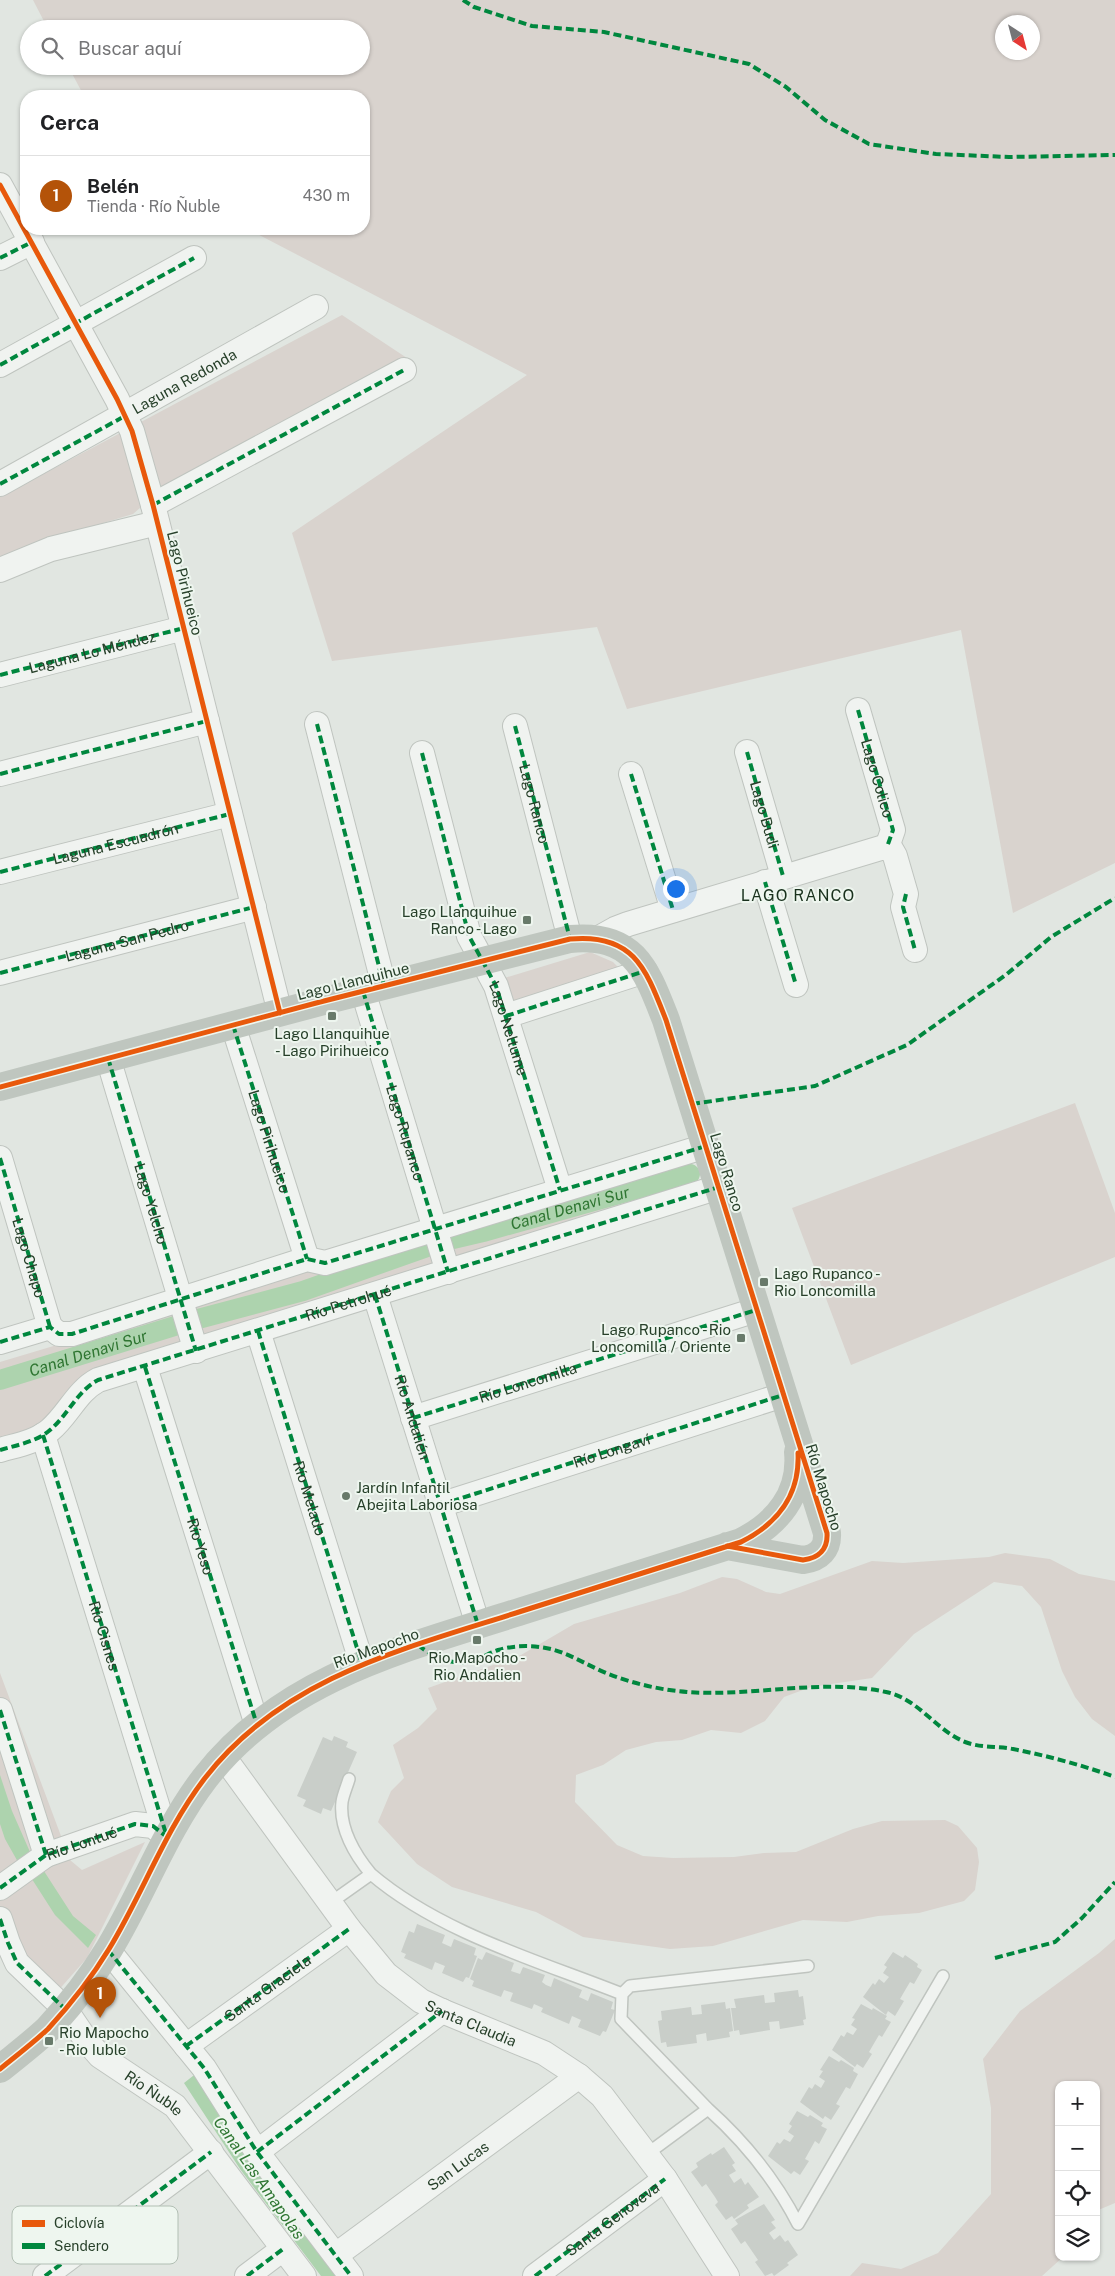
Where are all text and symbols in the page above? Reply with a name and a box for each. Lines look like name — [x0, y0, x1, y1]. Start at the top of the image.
north arrow — [995, 15, 1040, 60]
search box — [20, 20, 370, 75]
icon: search — [38, 34, 66, 62]
text: Buscar aquí — [78, 37, 182, 59]
text: Cerca — [40, 110, 99, 135]
text: Belén — [87, 175, 139, 197]
text: 1 — [53, 186, 59, 205]
text: 430 m — [302, 186, 350, 205]
text: Tienda · Río Ñuble — [87, 197, 220, 216]
street label: Laguna Redonda — [129, 345, 239, 417]
street label: Lago Pirihueico — [164, 529, 206, 637]
street label: Laguna Lo Méndez — [27, 627, 157, 676]
street label: Lago Colico — [858, 737, 897, 820]
street label: Lago Ranco — [517, 762, 553, 845]
street label: Lago Budi — [747, 779, 783, 850]
street label: Laguna Escuadrón — [51, 819, 180, 867]
your location — [663, 876, 689, 902]
district label: LAGO RANCO — [741, 886, 855, 905]
place label: Lago Llanquihue Ranco - Lago — [402, 903, 517, 937]
marker: Lago Llanquihue Ranco - Lago — [521, 914, 533, 926]
street label: Laguna San Pedro — [63, 916, 190, 964]
street label: Lago Llanquihue — [295, 959, 411, 1003]
street label: Lago Neltume — [486, 978, 532, 1077]
marker: Lago Llanquihue - Lago Pirihueico — [326, 1010, 338, 1022]
place label: Lago Llanquihue - Lago Pirihueico — [274, 1025, 390, 1059]
street label: Lago Rupanco — [383, 1083, 428, 1183]
street label: Lago Pirihueico — [246, 1088, 294, 1195]
street label: Lago Ranco — [707, 1131, 747, 1213]
street label: Lago Yelcho — [132, 1161, 172, 1246]
water label: Canal Denavi Sur — [508, 1182, 632, 1233]
street label: Lago Chapo — [10, 1216, 49, 1300]
place label: Lago Rupanco - Rio Loncomilla — [774, 1265, 881, 1299]
marker: Lago Rupanco - Rio Loncomilla — [758, 1276, 770, 1288]
street label: Río Petrohué — [303, 1281, 393, 1324]
place label: Lago Rupanco - Rio Loncomilla / Oriente — [591, 1321, 731, 1355]
water label: Canal Denavi Sur — [26, 1325, 150, 1380]
marker: Lago Rupanco - Rio Loncomilla / Oriente — [735, 1332, 747, 1344]
street label: Río Loncomilla — [476, 1359, 579, 1405]
street label: Río Andalién — [392, 1373, 434, 1462]
street label: Río Longaví — [571, 1430, 652, 1470]
street label: Río Mapocho — [803, 1442, 845, 1532]
street label: Río Melado — [290, 1458, 330, 1538]
place label: Jardín Infantil Abejita Laboriosa — [356, 1479, 478, 1513]
marker: Jardín Infantil Abejita Laboriosa — [340, 1490, 352, 1502]
street label: Río Yeso — [184, 1516, 218, 1577]
street label: Río Cisnes — [86, 1599, 124, 1673]
street label: Río Mapocho — [331, 1625, 421, 1671]
marker: Rio Mapocho - Rio Andalien — [471, 1634, 483, 1646]
place label: Rio Mapocho - Rio Andalien — [428, 1649, 526, 1683]
street label: Río Lontué — [44, 1823, 119, 1863]
street label: Santa Graciela — [221, 1951, 314, 2024]
pin: 1 — [84, 1977, 116, 2018]
street label: Santa Claudia — [423, 1996, 519, 2049]
place label: Rio Mapocho - Rio Iuble — [59, 2024, 149, 2058]
marker: Rio Mapocho - Rio Iuble — [43, 2035, 55, 2047]
street label: Río Ñuble — [122, 2067, 187, 2118]
map controls — [1055, 2081, 1100, 2261]
button: + — [1055, 2081, 1100, 2126]
water label: Canal Las Amapolas — [210, 2113, 309, 2243]
button: − — [1055, 2126, 1100, 2171]
street label: San Lucas — [424, 2137, 492, 2194]
button: locate — [1055, 2171, 1100, 2216]
street label: Santa Genoveva — [562, 2178, 662, 2259]
legend — [12, 2206, 178, 2264]
text: Ciclovía — [54, 2215, 104, 2231]
button: layers — [1055, 2216, 1100, 2261]
text: Sendero — [54, 2238, 109, 2254]

